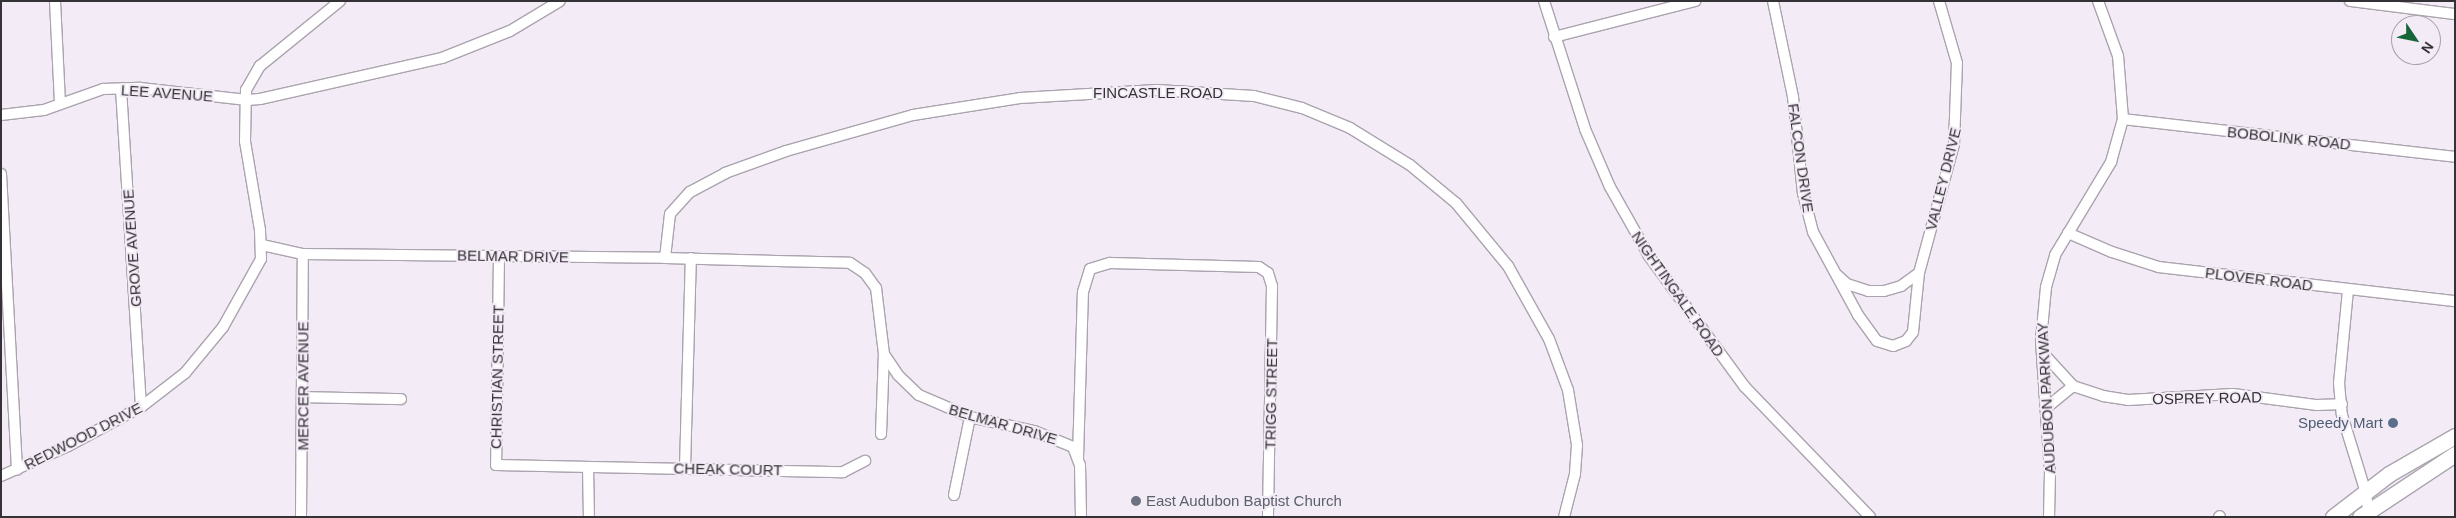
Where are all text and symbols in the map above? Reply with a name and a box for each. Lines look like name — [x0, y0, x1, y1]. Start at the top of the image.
north arrow — [2391, 15, 2441, 65]
text: N — [2418, 39, 2437, 56]
street label: LEE AVENUE — [120, 81, 214, 105]
street label: FINCASTLE ROAD — [1093, 84, 1223, 102]
street label: FALCON DRIVE — [1784, 102, 1818, 214]
street label: BOBOLINK ROAD — [2226, 123, 2352, 153]
street label: VALLEY DRIVE — [1921, 126, 1965, 232]
street label: GROVE AVENUE — [119, 188, 145, 308]
street label: NIGHTINGALE ROAD — [1628, 228, 1728, 360]
street label: BELMAR DRIVE — [457, 246, 569, 266]
street label: PLOVER ROAD — [2204, 263, 2314, 295]
street label: CHRISTIAN STREET — [487, 305, 507, 449]
street label: MERCER AVENUE — [294, 321, 312, 451]
street label: AUDUBON PARKWAY — [2033, 322, 2059, 474]
street label: TRIGG STREET — [1261, 338, 1281, 450]
street label: OSPREY ROAD — [2152, 388, 2262, 408]
street label: REDWOOD DRIVE — [21, 398, 145, 474]
street label: BELMAR DRIVE — [947, 400, 1059, 448]
place label: Speedy Mart — [2298, 414, 2383, 432]
marker: Speedy Mart — [2387, 417, 2399, 429]
street label: CHEAK COURT — [673, 459, 783, 479]
place label: East Audubon Baptist Church — [1146, 492, 1343, 510]
marker: East Audubon Baptist Church — [1130, 495, 1142, 507]

